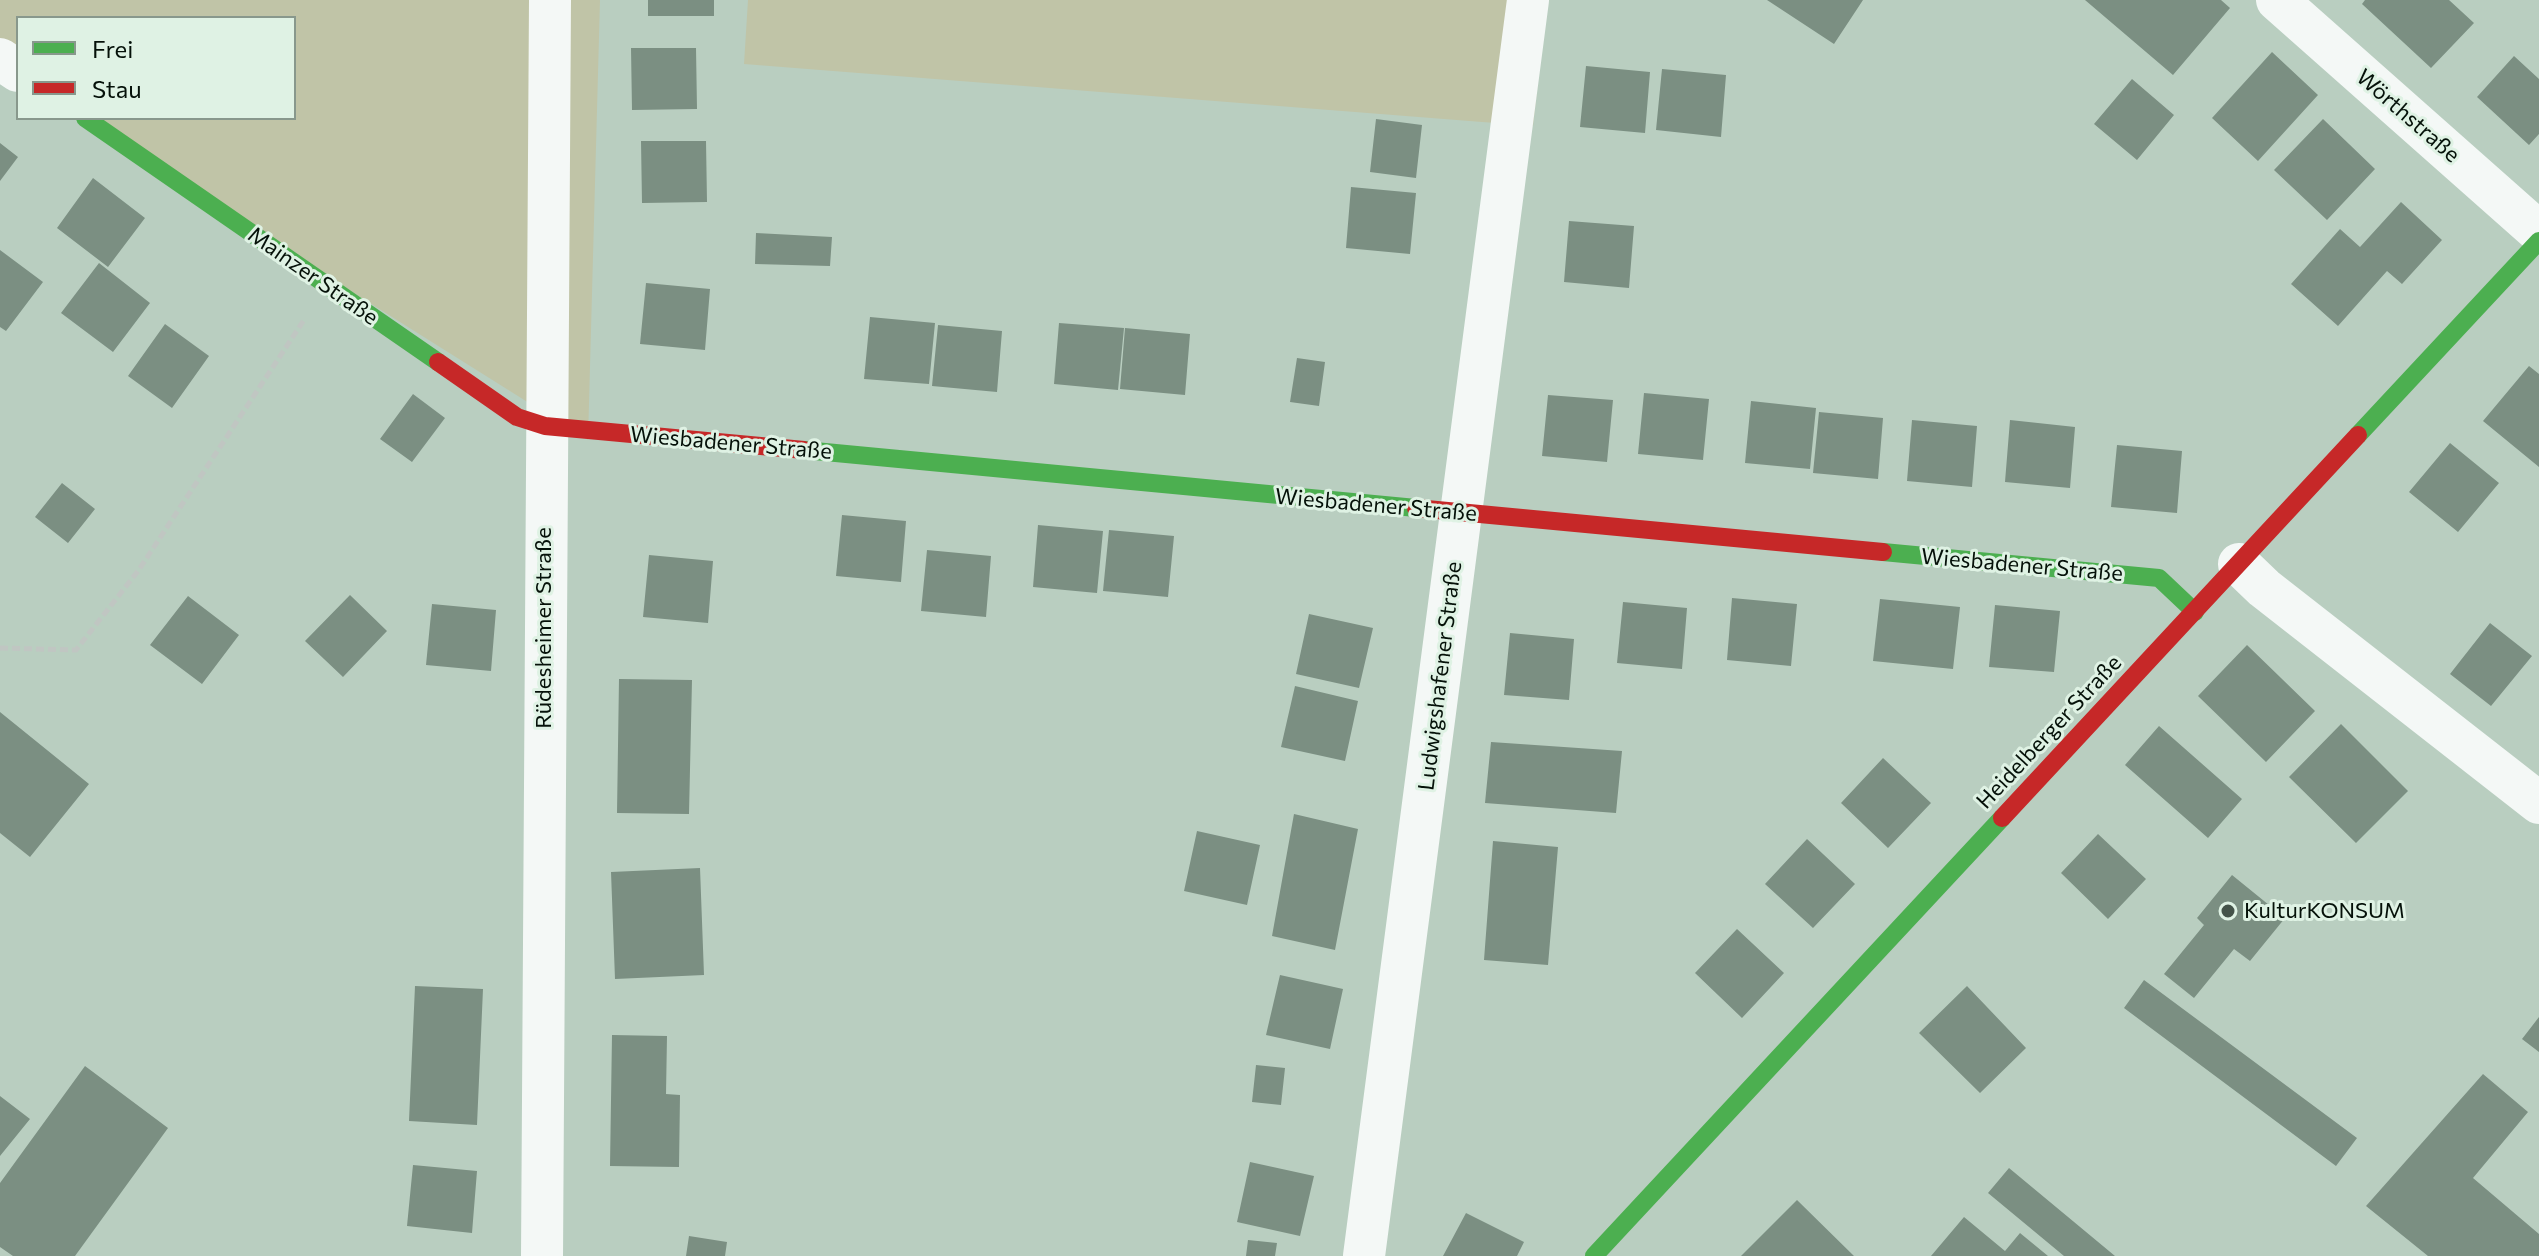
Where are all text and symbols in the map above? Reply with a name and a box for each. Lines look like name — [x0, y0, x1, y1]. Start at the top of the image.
legend — [16, 16, 296, 120]
text: Frei — [92, 34, 133, 63]
street label: Wörthstraße — [2351, 64, 2465, 168]
text: Stau — [92, 74, 142, 103]
street label: Mainzer Straße — [243, 221, 383, 331]
street label: Wiesbadener Straße — [629, 421, 833, 465]
street label: Wiesbadener Straße — [1274, 483, 1478, 527]
street label: Rüdesheimer Straße — [531, 527, 557, 729]
street label: Wiesbadener Straße — [1920, 543, 2124, 587]
street label: Ludwigshafener Straße — [1413, 560, 1467, 792]
street label: Heidelberger Straße — [1971, 650, 2127, 814]
place label: KulturKONSUM — [2244, 898, 2405, 924]
marker: KulturKONSUM — [2219, 902, 2237, 920]

